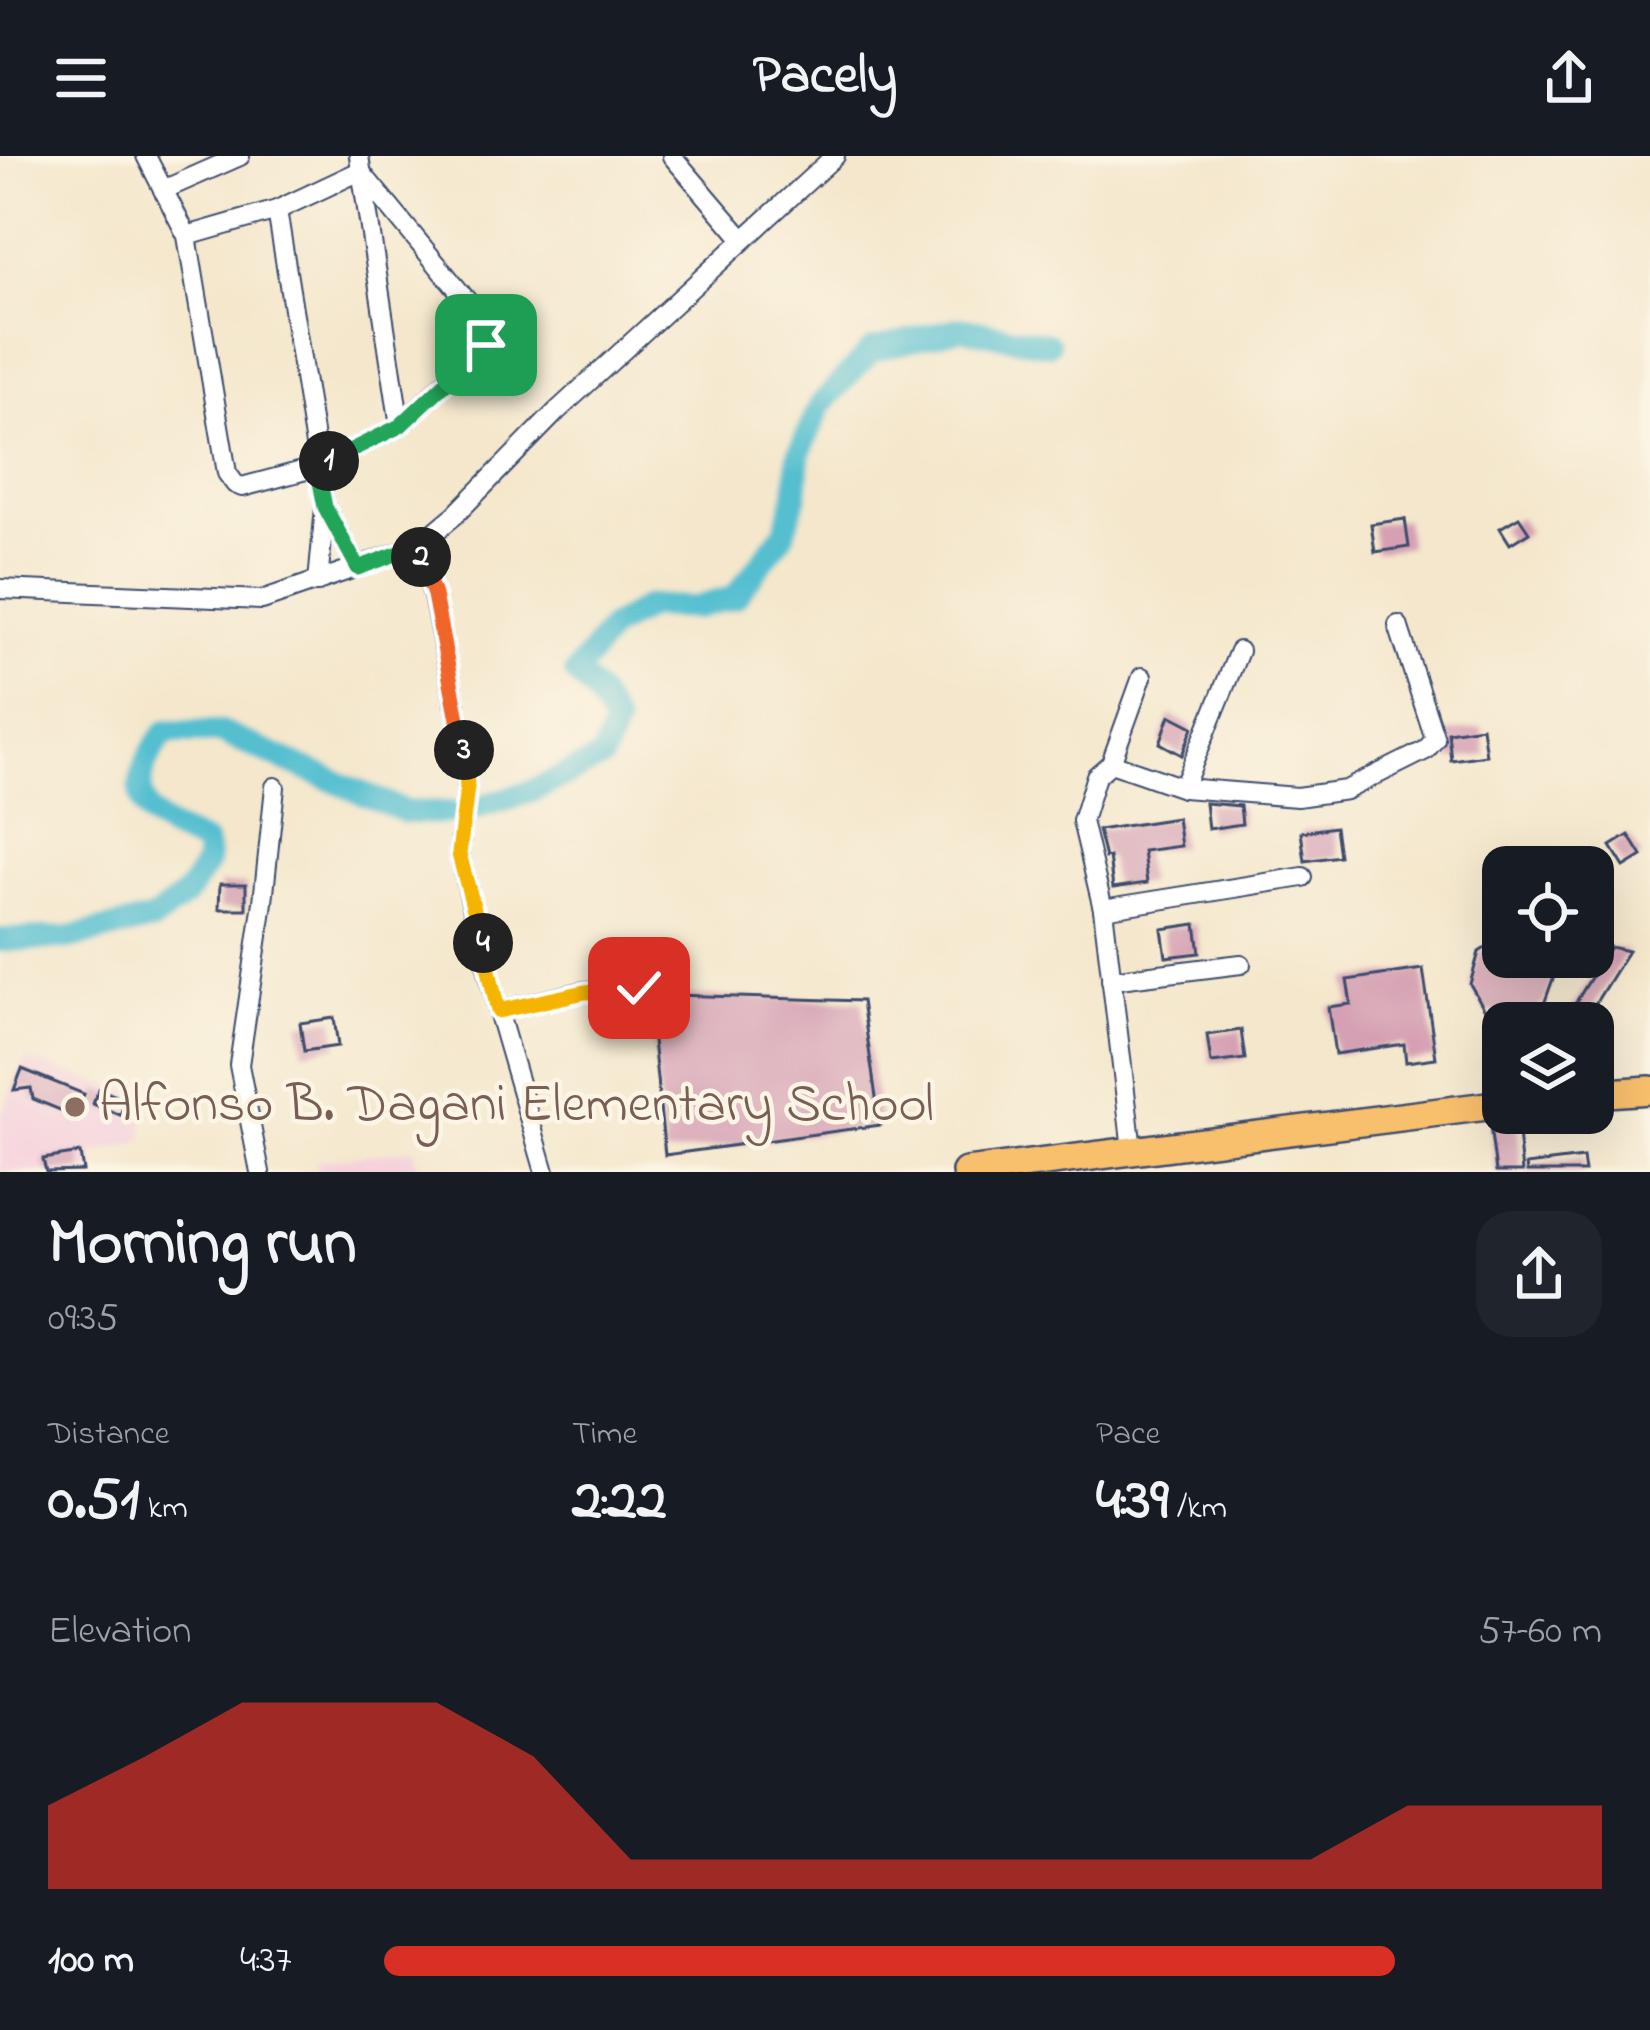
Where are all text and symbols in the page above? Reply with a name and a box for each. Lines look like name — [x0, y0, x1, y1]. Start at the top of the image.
text: Pacely — [753, 39, 897, 117]
icon: menu — [48, 45, 114, 111]
icon: share — [1536, 45, 1602, 111]
pin — [435, 294, 537, 396]
icon: arrive — [453, 312, 519, 378]
pin: 1 — [299, 431, 359, 491]
text: 1 — [324, 437, 334, 485]
pin: 2 — [391, 527, 451, 587]
text: 2 — [413, 533, 429, 581]
pin: 3 — [434, 720, 494, 780]
text: 3 — [457, 726, 471, 774]
map controls — [1482, 846, 1614, 1134]
button: locate — [1482, 846, 1614, 978]
pin: 4 — [453, 913, 513, 973]
text: 4 — [476, 919, 490, 967]
pin — [588, 937, 690, 1039]
icon: check — [606, 955, 672, 1021]
button: layers — [1482, 1002, 1614, 1134]
place label: Alfonso B. Dagani Elementary School — [99, 1068, 934, 1147]
marker: Alfonso B. Dagani Elementary School — [62, 1094, 88, 1120]
text: Morning run — [48, 1198, 357, 1294]
button: share — [1476, 1211, 1602, 1337]
text: 09:35 — [48, 1291, 118, 1348]
text: Distance — [48, 1411, 170, 1459]
text: Time — [572, 1411, 637, 1459]
text: Pace — [1096, 1411, 1160, 1459]
text: 0.51 — [48, 1459, 140, 1546]
text: 2:22 — [572, 1459, 667, 1546]
text: 4:39 — [1096, 1459, 1169, 1546]
text: km — [140, 1485, 188, 1533]
text: /km — [1169, 1485, 1227, 1533]
text: Elevation — [48, 1604, 191, 1661]
text: 57–60 m — [1478, 1604, 1602, 1661]
text: 100 m — [48, 1933, 134, 1990]
text: 4:37 — [240, 1933, 292, 1990]

